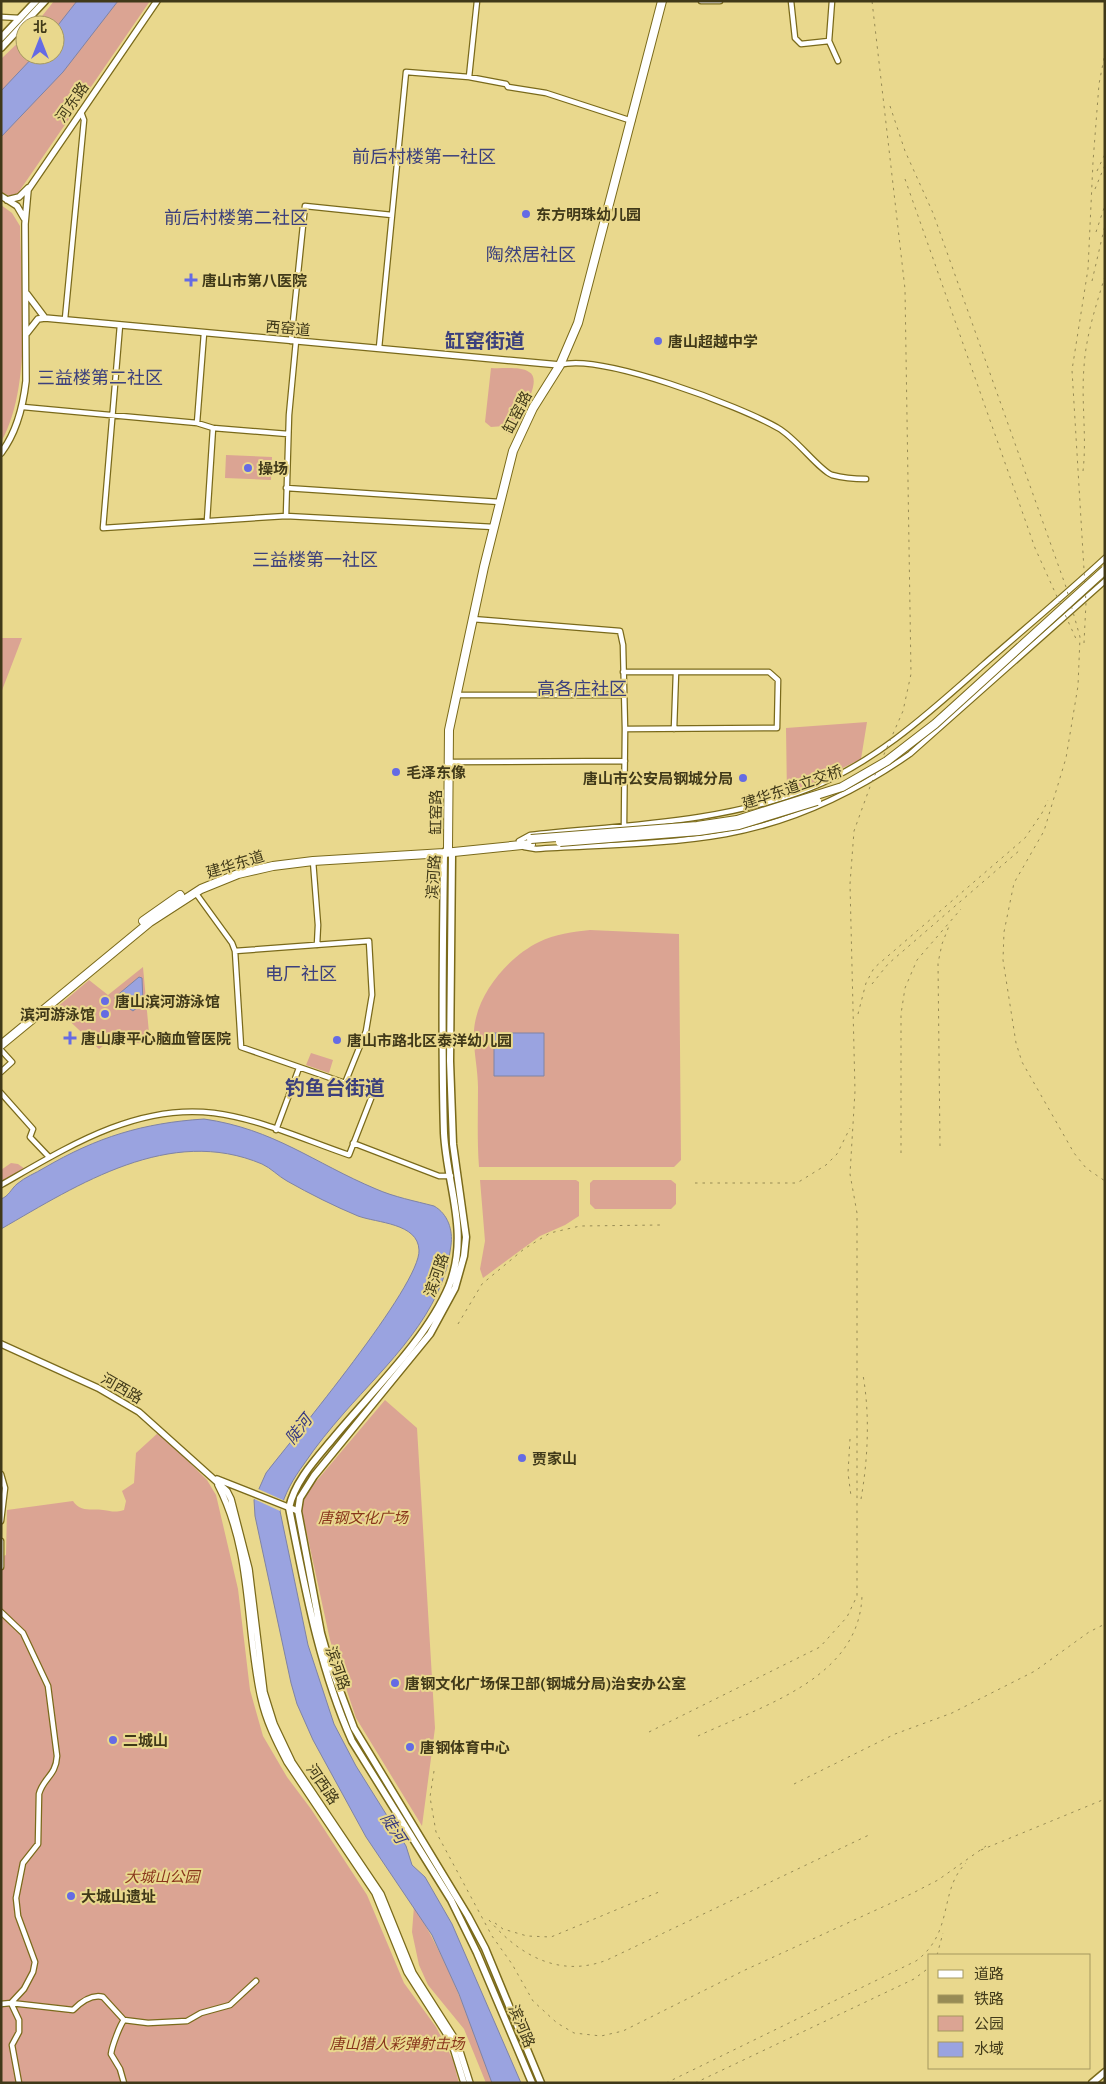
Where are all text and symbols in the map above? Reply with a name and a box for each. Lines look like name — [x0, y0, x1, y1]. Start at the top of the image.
north arrow — [15, 15, 65, 65]
text: 北 — [33, 17, 47, 37]
street label: 河东路 — [50, 78, 94, 126]
district label: 前后村楼第一社区 — [352, 144, 496, 169]
place label: 东方明珠幼儿园 — [536, 204, 641, 225]
district label: 前后村楼第二社区 — [164, 205, 308, 230]
marker: 东方明珠幼儿园 — [520, 208, 532, 220]
district label: 陶然居社区 — [486, 242, 576, 267]
place label: 唐山市第八医院 — [202, 270, 307, 291]
marker: 唐山市第八医院 — [184, 273, 198, 287]
street label: 西窑道 — [265, 316, 311, 340]
district label: 缸窑街道 — [445, 327, 525, 355]
place label: 唐山超越中学 — [668, 331, 758, 352]
marker: 唐山超越中学 — [652, 335, 664, 347]
district label: 三益楼第二社区 — [37, 365, 163, 390]
street label: 缸窑路 — [497, 387, 537, 437]
place label: 操场 — [258, 458, 288, 479]
marker: 操场 — [242, 462, 254, 474]
district label: 三益楼第一社区 — [252, 547, 378, 572]
district label: 高各庄社区 — [537, 676, 627, 701]
street label: 建华东道立交桥 — [739, 760, 845, 814]
place label: 毛泽东像 — [406, 762, 466, 783]
marker: 毛泽东像 — [390, 766, 402, 778]
place label: 唐山市公安局钢城分局 — [583, 768, 733, 789]
marker: 唐山市公安局钢城分局 — [737, 772, 749, 784]
street label: 缸窑路 — [425, 789, 446, 835]
street label: 建华东道 — [203, 845, 267, 883]
street label: 滨河路 — [421, 854, 445, 900]
district label: 电厂社区 — [265, 961, 337, 986]
place label: 唐山滨河游泳馆 — [115, 991, 220, 1012]
marker: 唐山滨河游泳馆 — [99, 995, 111, 1007]
place label: 滨河游泳馆 — [20, 1004, 95, 1025]
marker: 滨河游泳馆 — [99, 1008, 111, 1020]
place label: 唐山康平心脑血管医院 — [81, 1028, 231, 1049]
place label: 唐山市路北区泰洋幼儿园 — [347, 1030, 512, 1051]
marker: 唐山康平心脑血管医院 — [63, 1031, 77, 1045]
marker: 唐山市路北区泰洋幼儿园 — [331, 1034, 343, 1046]
district label: 钓鱼台街道 — [285, 1074, 385, 1102]
street label: 滨河路 — [419, 1250, 453, 1300]
street label: 河西路 — [97, 1368, 147, 1408]
water label: 陡河 — [279, 1407, 318, 1448]
place label: 贾家山 — [532, 1448, 577, 1469]
marker: 贾家山 — [516, 1452, 528, 1464]
park label: 唐钢文化广场 — [318, 1507, 410, 1528]
street label: 滨河路 — [321, 1643, 355, 1693]
place label: 唐钢文化广场保卫部(钢城分局)治安办公室 — [405, 1673, 686, 1694]
marker: 唐钢文化广场保卫部(钢城分局)治安办公室 — [389, 1677, 401, 1689]
place label: 二城山 — [123, 1730, 168, 1751]
marker: 二城山 — [107, 1734, 119, 1746]
place label: 唐钢体育中心 — [420, 1737, 510, 1758]
marker: 唐钢体育中心 — [404, 1741, 416, 1753]
street label: 河西路 — [302, 1759, 344, 1809]
water label: 陡河 — [376, 1809, 414, 1850]
park label: 大城山公园 — [124, 1866, 201, 1887]
place label: 大城山遗址 — [81, 1886, 156, 1907]
marker: 大城山遗址 — [65, 1890, 77, 1902]
legend — [928, 1954, 1091, 2069]
text: 道路 — [974, 1963, 1004, 1984]
text: 铁路 — [974, 1988, 1004, 2009]
street label: 滨河路 — [504, 2001, 540, 2051]
text: 公园 — [974, 2013, 1004, 2034]
park label: 唐山猎人彩弹射击场 — [329, 2033, 466, 2054]
text: 水域 — [974, 2038, 1004, 2059]

